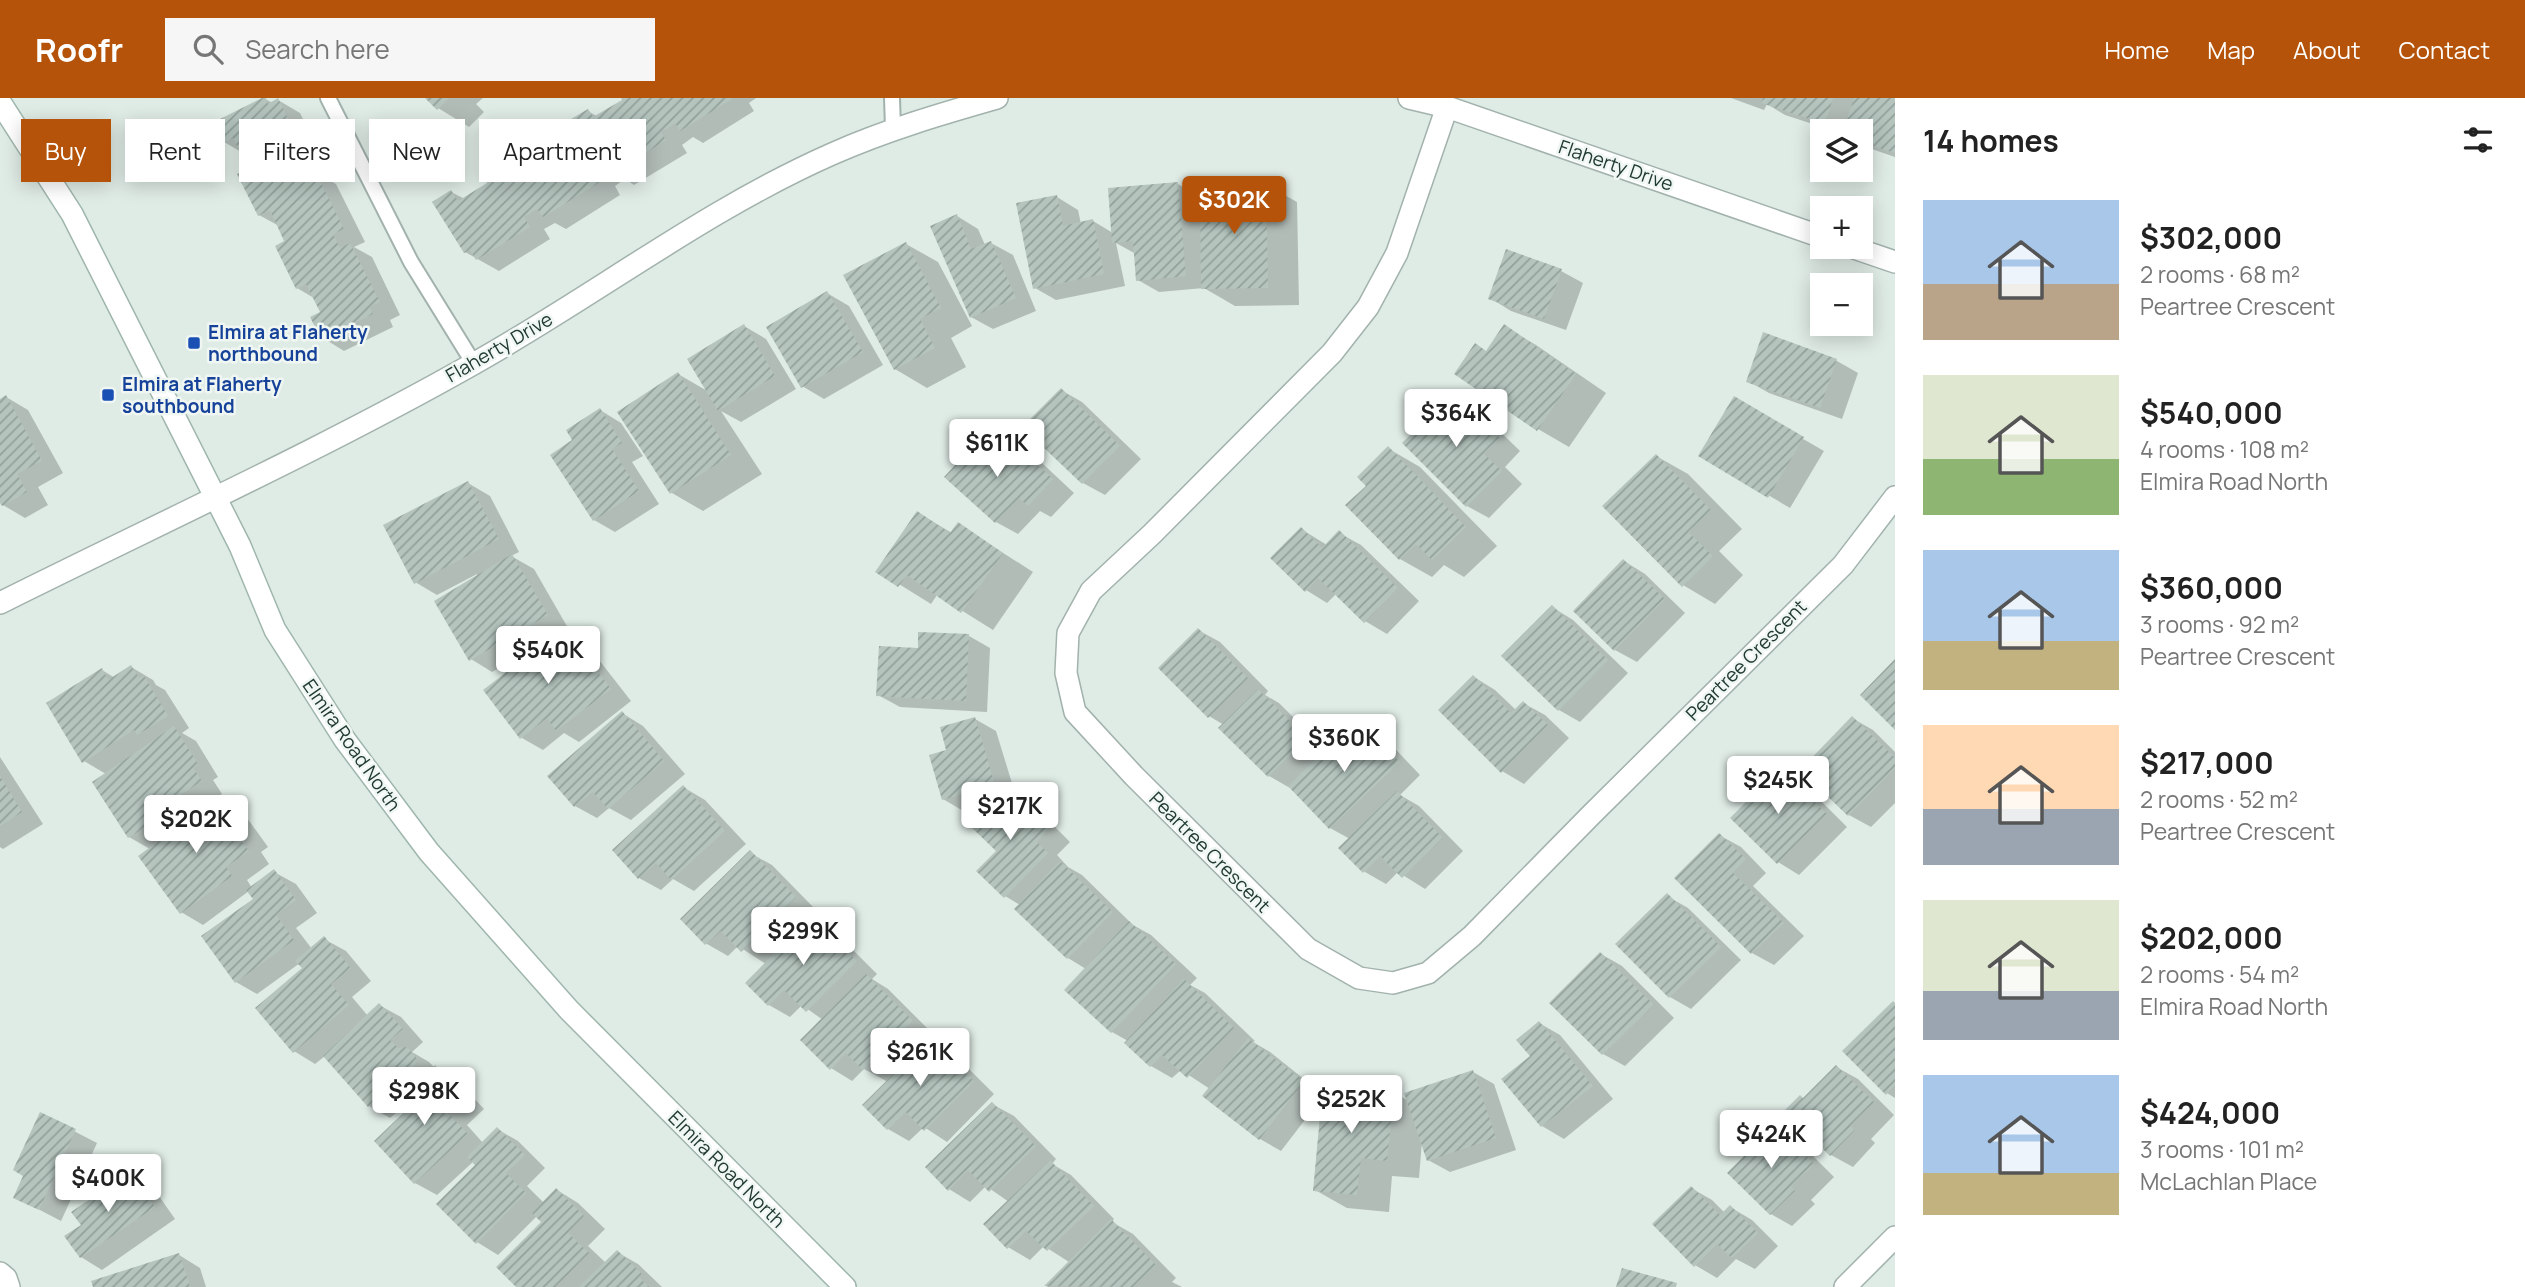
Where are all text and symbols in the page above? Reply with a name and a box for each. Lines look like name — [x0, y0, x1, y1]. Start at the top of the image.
search box — [165, 18, 655, 81]
text: Roofr — [35, 27, 123, 72]
icon: search — [189, 30, 227, 68]
text: Search here — [245, 31, 390, 67]
text: Home — [2104, 33, 2169, 66]
text: Map — [2207, 33, 2255, 66]
text: About — [2293, 33, 2361, 66]
text: Contact — [2399, 33, 2490, 66]
chip: Buy — [21, 119, 111, 182]
chip: Rent — [125, 119, 225, 182]
chip: Filters — [239, 119, 355, 182]
chip: New — [369, 119, 465, 182]
chip: Apartment — [479, 119, 646, 182]
map controls — [1810, 119, 1873, 336]
button: layers — [1810, 119, 1873, 182]
text: 14 homes — [1923, 120, 2059, 161]
icon: filters — [2459, 121, 2497, 159]
street label: Flaherty Drive — [1555, 133, 1677, 197]
pin: $302K — [1185, 176, 1283, 236]
text: $302K — [1198, 183, 1270, 215]
button: + — [1810, 196, 1873, 259]
text: $302,000 — [2140, 217, 2282, 258]
icon: home — [1979, 228, 2063, 312]
text: 2 rooms · 68 m² — [2140, 258, 2300, 290]
button: − — [1810, 273, 1873, 336]
text: Peartree Crescent — [2140, 290, 2335, 322]
street label: Flaherty Drive — [441, 306, 557, 388]
place label: Elmira at Flaherty northbound — [208, 319, 368, 367]
marker: Elmira at Flaherty northbound — [186, 335, 202, 351]
place label: Elmira at Flaherty southbound — [122, 371, 282, 419]
marker: Elmira at Flaherty southbound — [100, 387, 116, 403]
pin: $364K — [1407, 390, 1505, 449]
text: $540,000 — [2140, 392, 2283, 433]
text: $364K — [1421, 396, 1492, 428]
icon: home — [1979, 403, 2063, 487]
pin: $611K — [948, 420, 1046, 479]
text: $611K — [965, 426, 1029, 458]
text: 4 rooms · 108 m² — [2140, 433, 2309, 465]
text: Elmira Road North — [2140, 465, 2328, 497]
text: $360,000 — [2140, 567, 2283, 608]
icon: home — [1979, 578, 2063, 662]
street label: Peartree Crescent — [1680, 594, 1812, 726]
text: 3 rooms · 92 m² — [2140, 608, 2299, 640]
pin: $540K — [499, 626, 597, 686]
text: $540K — [512, 633, 584, 665]
text: Peartree Crescent — [2140, 640, 2335, 672]
street label: Elmira Road North — [297, 674, 407, 816]
pin: $360K — [1295, 714, 1393, 774]
text: $360K — [1308, 721, 1380, 753]
text: $217,000 — [2140, 742, 2274, 783]
icon: home — [1979, 753, 2063, 837]
pin: $245K — [1729, 756, 1827, 816]
text: $245K — [1743, 763, 1813, 795]
pin: $217K — [961, 782, 1059, 842]
text: 2 rooms · 52 m² — [2140, 783, 2298, 815]
street label: Peartree Crescent — [1144, 786, 1276, 918]
text: $217K — [977, 789, 1043, 821]
pin: $202K — [147, 796, 245, 855]
text: $202K — [160, 802, 232, 834]
text: Peartree Crescent — [2140, 815, 2335, 847]
pin: $299K — [754, 908, 852, 967]
text: $299K — [767, 914, 839, 946]
text: $202,000 — [2140, 917, 2283, 958]
icon: home — [1979, 928, 2063, 1012]
text: 2 rooms · 54 m² — [2140, 958, 2299, 990]
text: Elmira Road North — [2140, 990, 2328, 1022]
pin: $261K — [871, 1028, 969, 1088]
text: $261K — [886, 1035, 954, 1067]
pin: $298K — [375, 1068, 473, 1127]
text: $298K — [388, 1074, 460, 1106]
pin: $252K — [1302, 1076, 1400, 1135]
text: $252K — [1316, 1082, 1386, 1114]
text: $424,000 — [2140, 1092, 2280, 1133]
icon: home — [1979, 1103, 2063, 1187]
street label: Elmira Road North — [663, 1105, 791, 1233]
pin: $424K — [1722, 1110, 1820, 1170]
text: $424K — [1736, 1117, 1806, 1149]
text: 3 rooms · 101 m² — [2140, 1133, 2304, 1165]
pin: $400K — [59, 1154, 157, 1214]
text: $400K — [71, 1161, 145, 1193]
text: McLachlan Place — [2140, 1165, 2317, 1197]

